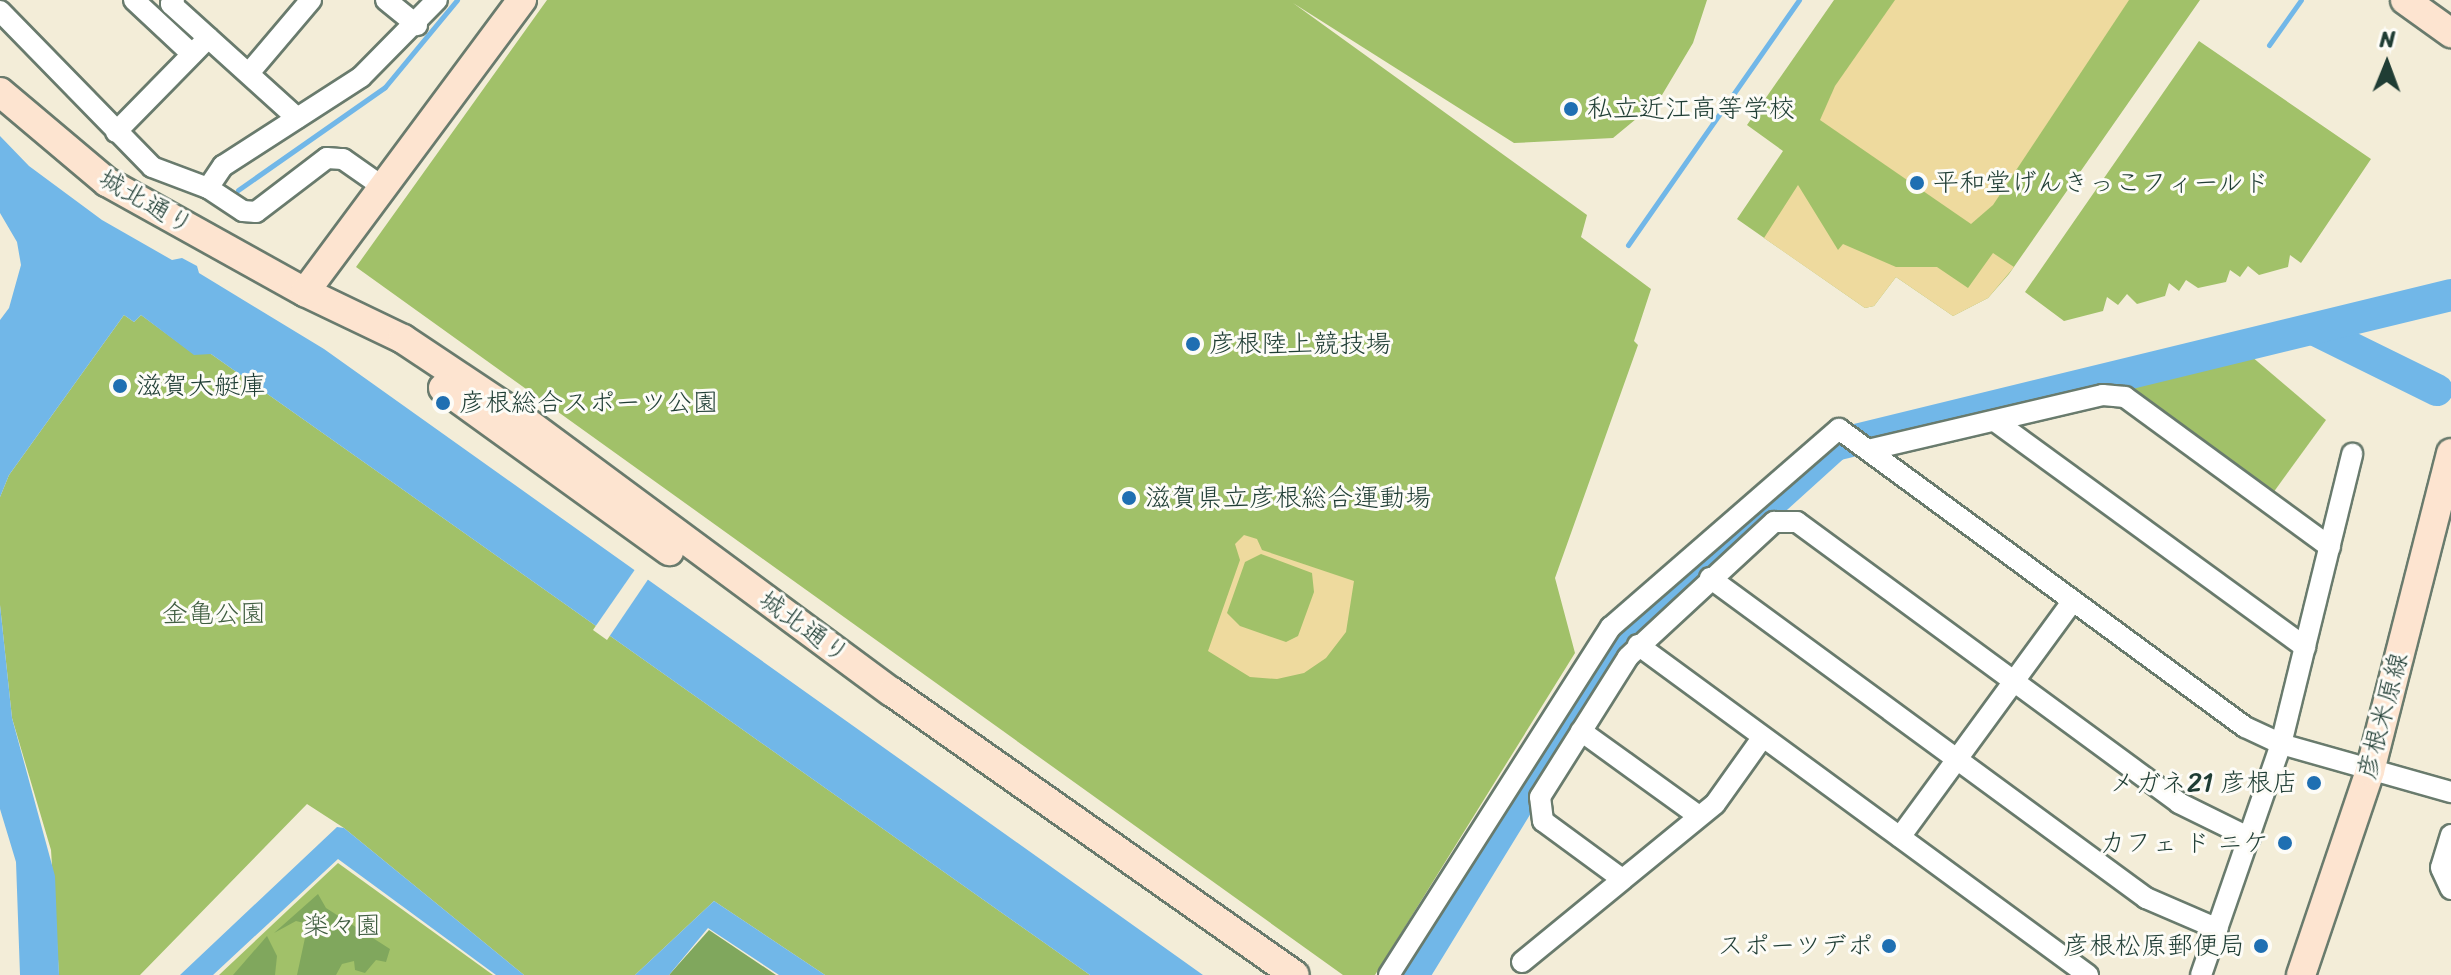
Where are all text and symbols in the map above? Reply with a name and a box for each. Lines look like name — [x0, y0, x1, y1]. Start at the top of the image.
text: N — [2379, 20, 2395, 59]
north arrow — [2347, 24, 2427, 104]
place label: 私立近江高等学校 — [1587, 93, 1795, 125]
marker: 私立近江高等学校 — [1562, 100, 1580, 118]
street label: 城北通り — [93, 162, 199, 242]
place label: 平和堂げんきっこフィールド — [1933, 167, 2271, 199]
marker: 平和堂げんきっこフィールド — [1908, 174, 1926, 192]
place label: 彦根陸上競技場 — [1209, 328, 1391, 360]
marker: 彦根陸上競技場 — [1184, 335, 1202, 353]
place label: 滋賀大艇庫 — [136, 370, 266, 402]
marker: 滋賀大艇庫 — [111, 377, 129, 395]
place label: 彦根総合スポーツ公園 — [459, 387, 719, 419]
marker: 彦根総合スポーツ公園 — [434, 394, 452, 412]
place label: 滋賀県立彦根総合運動場 — [1145, 482, 1431, 514]
marker: 滋賀県立彦根総合運動場 — [1120, 489, 1138, 507]
street label: 城北通り — [753, 584, 855, 670]
park label: 金亀公園 — [162, 598, 266, 630]
street label: 彦根米原線 — [2351, 649, 2415, 783]
place label: メガネ21 彦根店 — [2109, 767, 2298, 799]
marker: メガネ21 彦根店 — [2305, 774, 2323, 792]
place label: カフェ ド ニケ — [2099, 827, 2269, 859]
marker: カフェ ド ニケ — [2276, 834, 2294, 852]
park label: 楽々園 — [303, 910, 381, 942]
place label: スポーツデポ — [1717, 930, 1873, 962]
place label: 彦根松原郵便局 — [2063, 930, 2245, 962]
marker: スポーツデポ — [1880, 937, 1898, 955]
marker: 彦根松原郵便局 — [2252, 937, 2270, 955]

